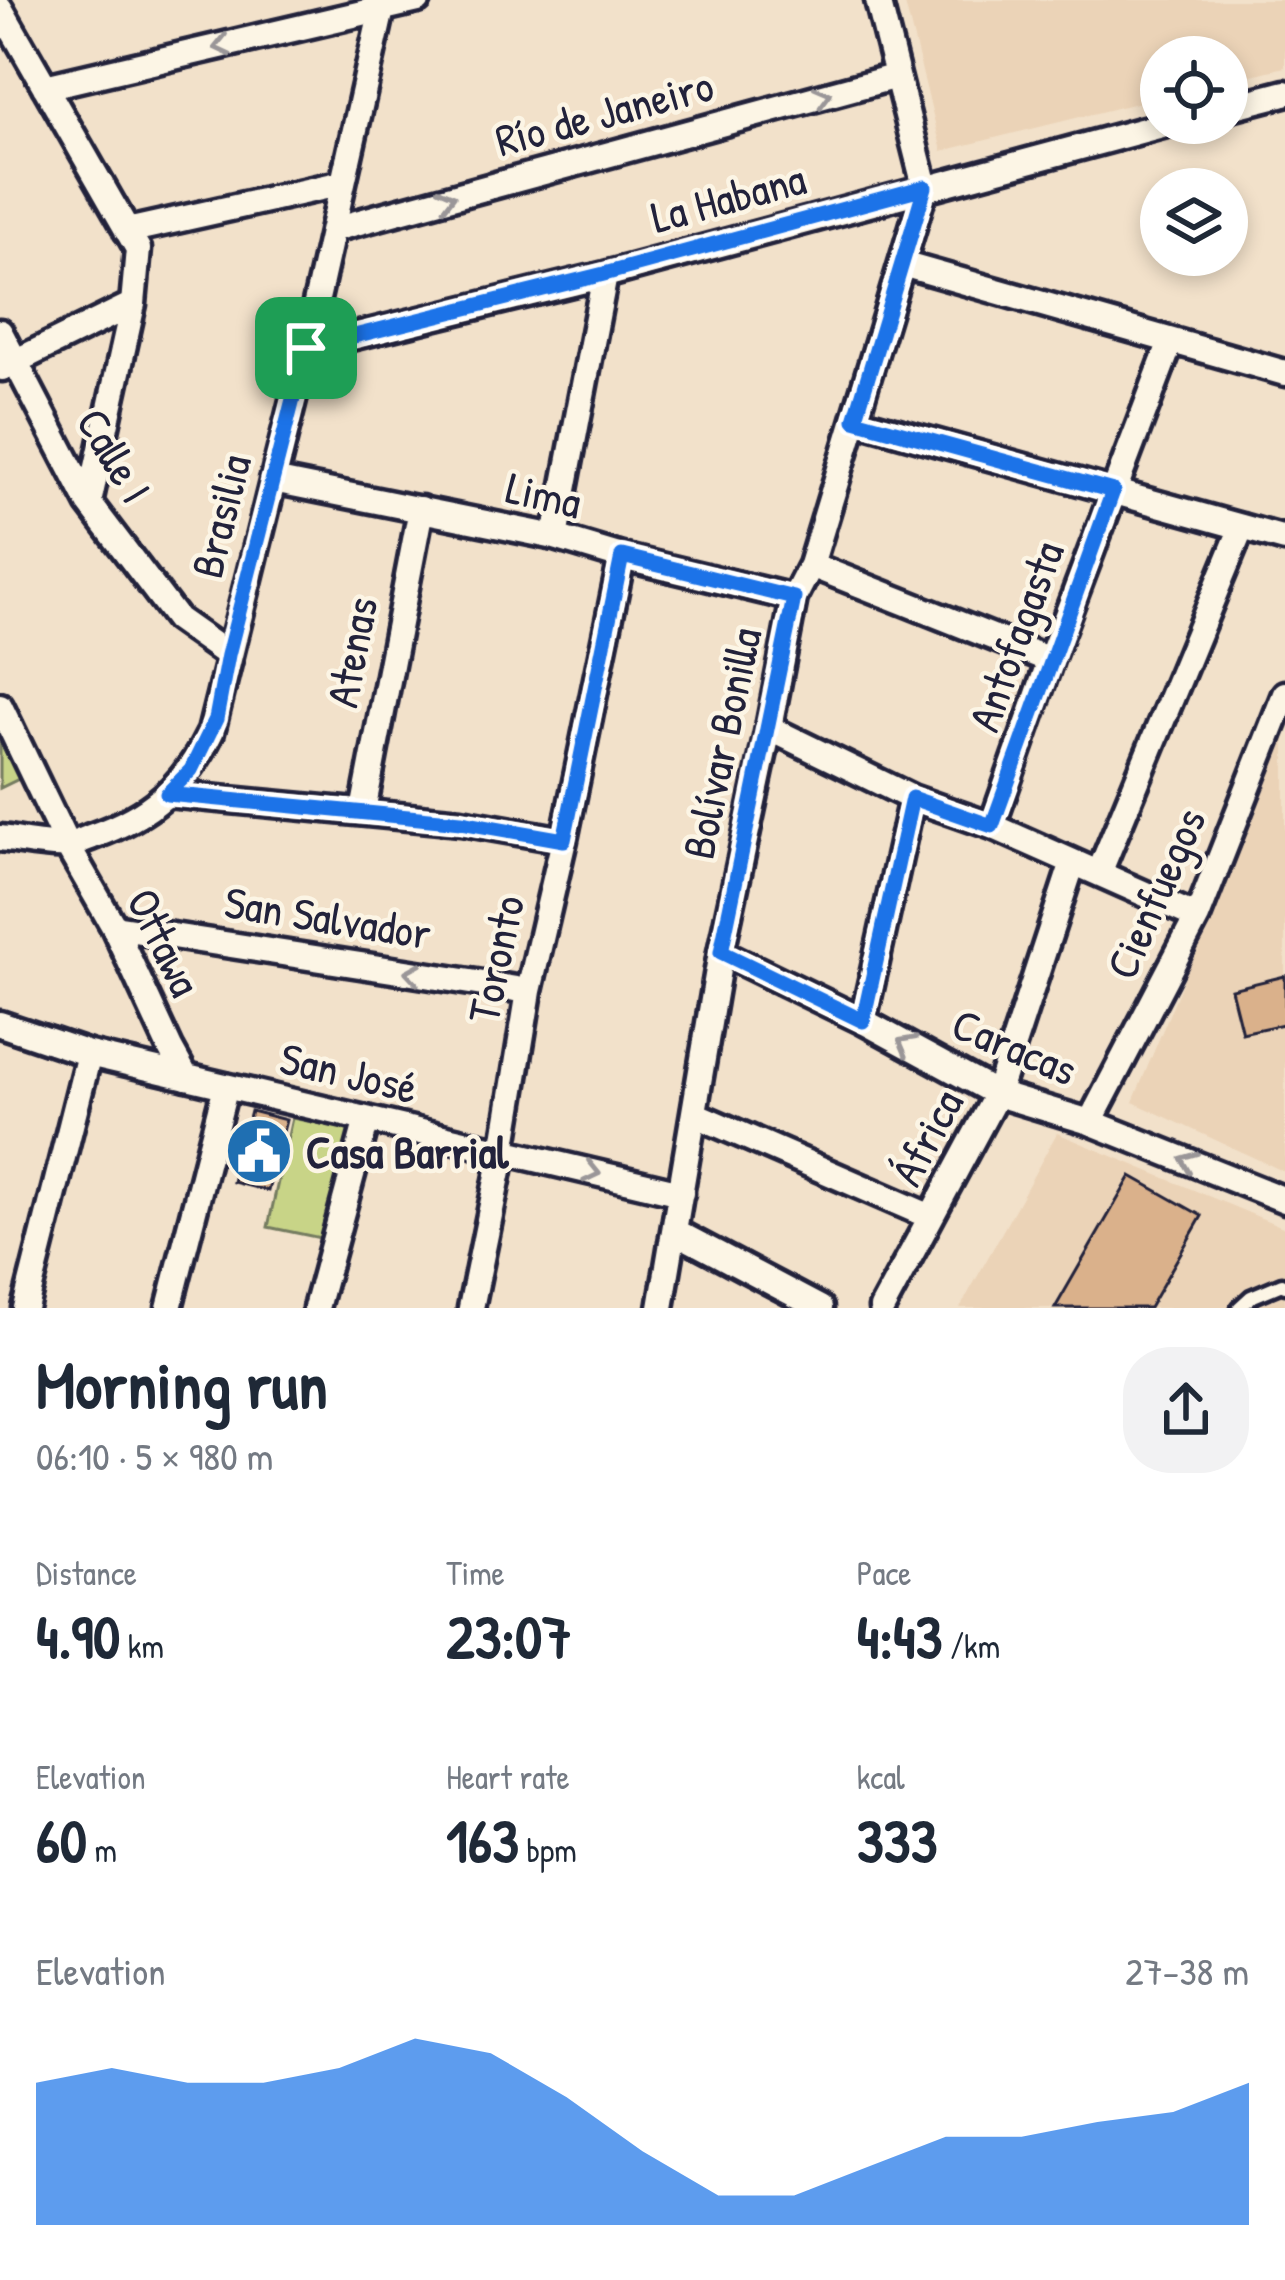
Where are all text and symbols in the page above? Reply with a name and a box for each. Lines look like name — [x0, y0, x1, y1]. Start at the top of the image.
one-way arrow — [213, 32, 233, 57]
map controls — [1140, 36, 1248, 276]
button: locate — [1140, 36, 1248, 144]
street label: Río de Janeiro — [488, 54, 720, 170]
one-way arrow — [812, 86, 833, 111]
street label: La Habana — [644, 147, 812, 247]
button: layers — [1140, 168, 1248, 276]
one-way arrow — [436, 188, 456, 213]
pin — [255, 297, 357, 399]
icon: arrive — [273, 315, 339, 381]
street label: Calle I — [63, 396, 167, 514]
street label: Brasilia — [175, 448, 265, 584]
street label: Lima — [501, 456, 587, 532]
street label: Antofagasta — [953, 533, 1077, 739]
street label: Atenas — [311, 592, 391, 712]
street label: Bolívar Bonilla — [667, 622, 775, 864]
street label: Cienfuegos — [1090, 798, 1220, 988]
street label: San Salvador — [221, 871, 435, 963]
street label: Ottawa — [113, 878, 217, 1006]
street label: Toronto — [452, 890, 538, 1028]
one-way arrow — [404, 961, 423, 987]
street label: Caracas — [943, 993, 1087, 1099]
street label: San José — [274, 1027, 424, 1117]
one-way arrow — [897, 1035, 919, 1058]
street label: África — [875, 1078, 977, 1196]
public building icon: Casa Barrial — [224, 1116, 294, 1186]
place label: Casa Barrial — [306, 1121, 509, 1182]
one-way arrow — [1178, 1151, 1199, 1175]
one-way arrow — [581, 1158, 601, 1183]
text: Morning run — [36, 1339, 328, 1429]
button: share — [1123, 1347, 1249, 1473]
text: 06:10 · 5 × 980 m — [36, 1429, 273, 1482]
text: Distance — [36, 1551, 137, 1595]
text: Time — [446, 1551, 505, 1595]
text: Pace — [857, 1551, 911, 1595]
text: 4.90 — [36, 1595, 120, 1677]
text: 23:07 — [446, 1595, 572, 1677]
text: 4:43 — [857, 1595, 942, 1677]
text: km — [120, 1624, 164, 1668]
text: /km — [942, 1624, 1000, 1668]
text: Elevation — [36, 1755, 146, 1799]
text: Heart rate — [446, 1755, 570, 1799]
text: kcal — [857, 1755, 905, 1799]
text: 60 — [36, 1799, 87, 1881]
text: 163 — [446, 1799, 519, 1881]
text: 333 — [857, 1799, 937, 1881]
text: m — [87, 1828, 117, 1872]
text: bpm — [519, 1828, 577, 1872]
text: Elevation — [36, 1944, 166, 1997]
text: 27–38 m — [1125, 1944, 1249, 1997]

